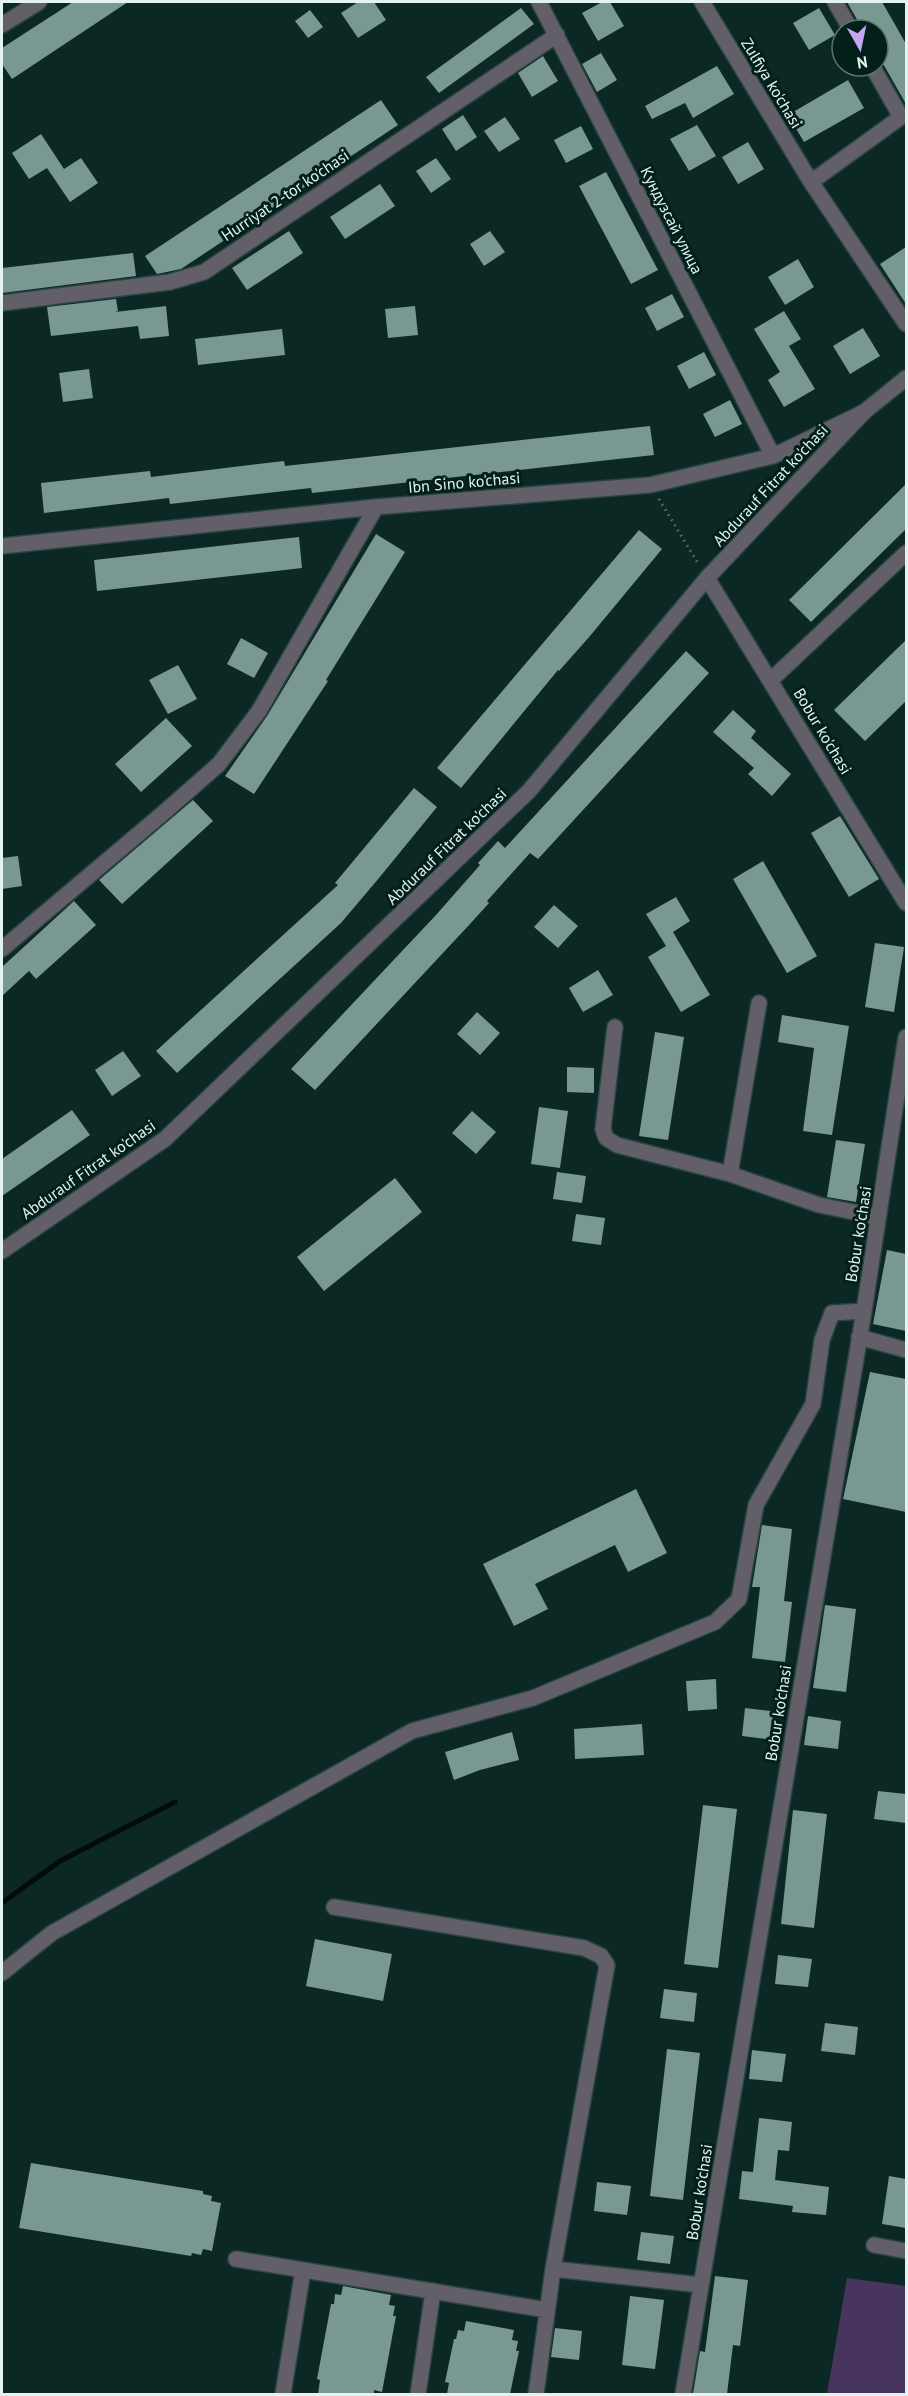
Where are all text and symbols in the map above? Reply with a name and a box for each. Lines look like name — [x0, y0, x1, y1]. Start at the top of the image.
north arrow — [830, 18, 890, 78]
street label: Zulfiya ko'chasi — [737, 34, 807, 132]
text: N — [856, 52, 869, 74]
street label: Hurriyat 2-tor ko'chasi — [217, 145, 353, 245]
street label: Кундузсай улица — [636, 163, 708, 277]
street label: Abdurauf Fitrat ko'chasi — [708, 420, 832, 550]
street label: Ibn Sino ko'chasi — [407, 467, 521, 497]
street label: Bobur ko'chasi — [789, 684, 857, 778]
street label: Abdurauf Fitrat ko'chasi — [382, 783, 510, 909]
street label: Abdurauf Fitrat ko'chasi — [17, 1115, 159, 1223]
street label: Bobur ko'chasi — [841, 1185, 875, 1283]
street label: Bobur ko'chasi — [761, 1664, 795, 1762]
street label: Bobur ko'chasi — [682, 2143, 716, 2241]

